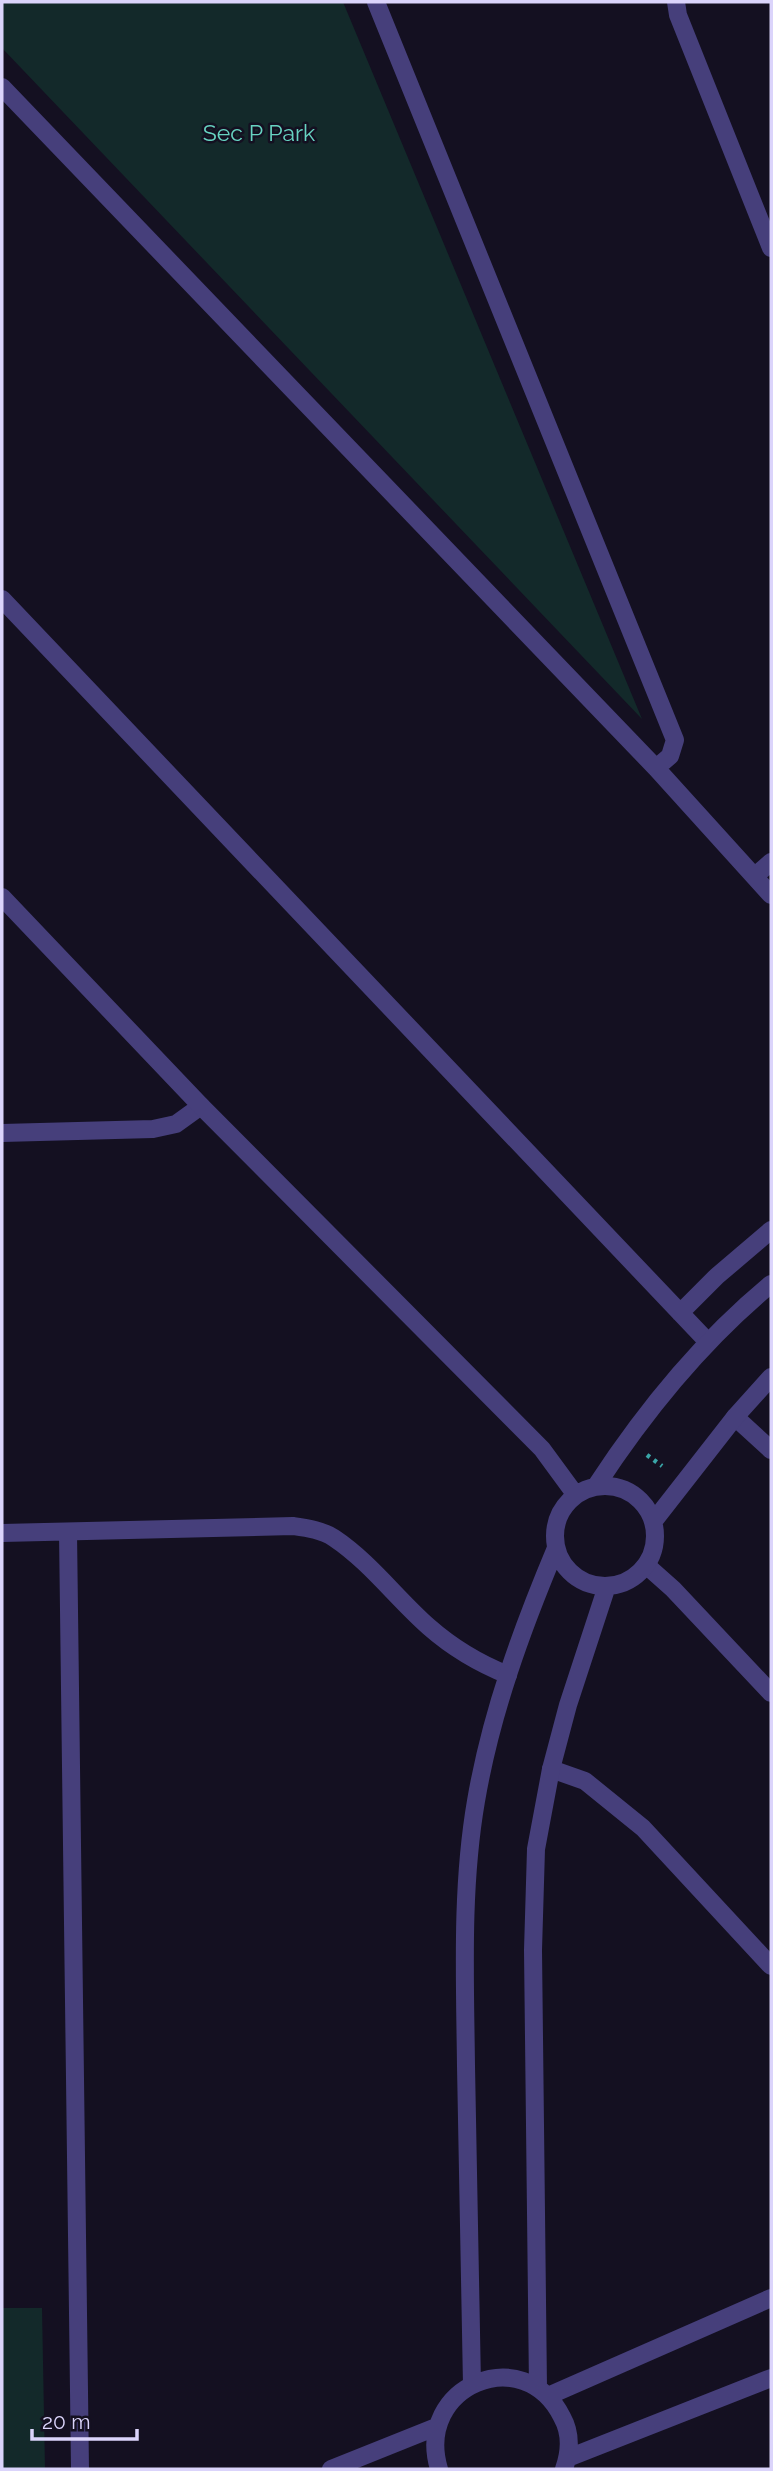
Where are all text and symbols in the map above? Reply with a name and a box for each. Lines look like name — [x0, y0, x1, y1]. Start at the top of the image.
park label: Sec P Park — [203, 119, 315, 146]
scale bar — [32, 2398, 136, 2442]
text: 20 m — [42, 2409, 90, 2434]

